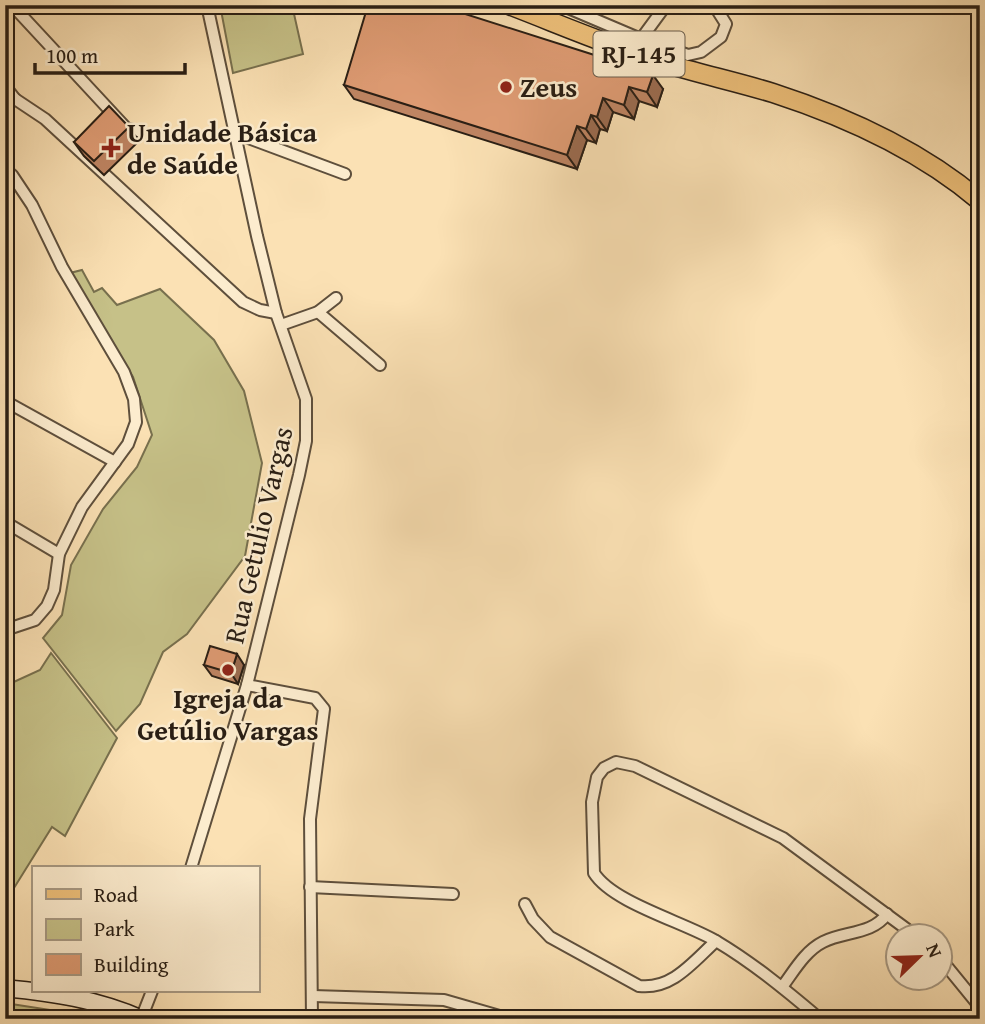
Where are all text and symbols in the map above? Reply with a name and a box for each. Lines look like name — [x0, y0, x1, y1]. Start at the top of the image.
scale bar — [35, 32, 186, 76]
road number: RJ-145 — [594, 32, 684, 76]
text: 100 m — [46, 40, 98, 71]
place label: Zeus — [520, 66, 577, 107]
marker: Zeus — [498, 79, 514, 95]
place label: Unidade Básica de Saúde — [127, 111, 318, 184]
marker: Unidade Básica de Saúde — [101, 138, 121, 158]
street label: Rua Getulio Vargas — [213, 422, 302, 647]
marker: Igreja da Getúlio Vargas — [220, 662, 236, 678]
place label: Igreja da Getúlio Vargas — [137, 677, 319, 750]
legend — [32, 866, 259, 992]
text: Road — [94, 879, 139, 910]
text: Park — [94, 913, 135, 944]
north arrow — [884, 922, 954, 992]
text: N — [919, 939, 950, 962]
text: Building — [94, 949, 169, 980]

